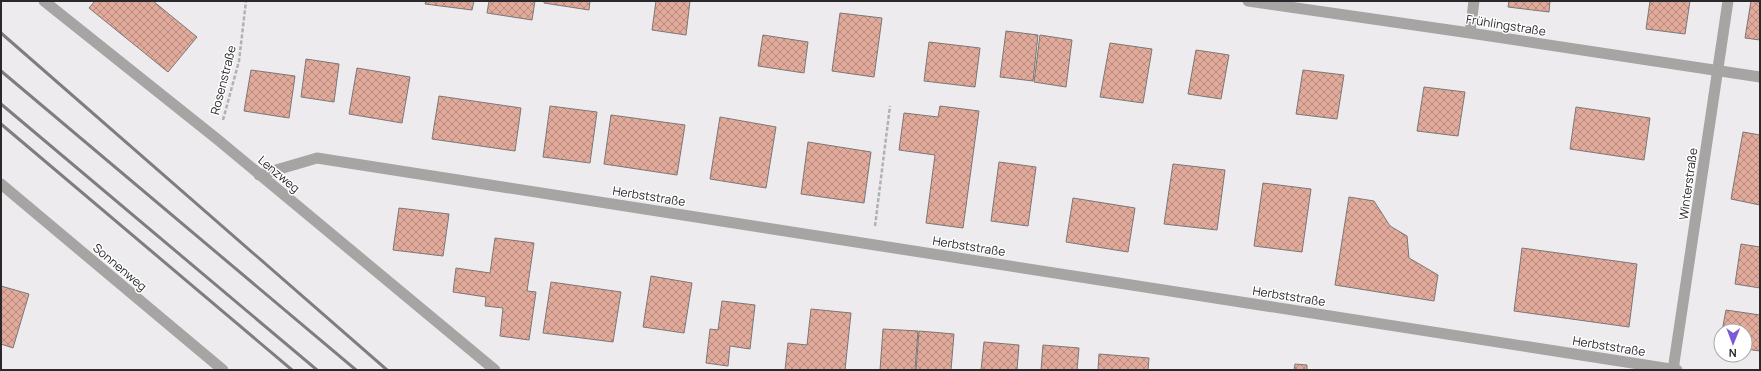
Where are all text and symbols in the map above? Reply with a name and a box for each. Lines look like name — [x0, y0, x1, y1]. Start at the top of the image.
street label: Frühlingstraße — [1465, 10, 1547, 40]
street label: Rosenstraße — [206, 44, 240, 116]
street label: Winterstraße — [1675, 147, 1701, 221]
street label: Lenzweg — [255, 152, 303, 196]
street label: Herbststraße — [611, 182, 687, 210]
street label: Herbststraße — [931, 232, 1007, 260]
street label: Sonnenweg — [89, 239, 151, 295]
street label: Herbststraße — [1251, 282, 1327, 310]
north arrow — [1713, 323, 1753, 363]
street label: Herbststraße — [1571, 332, 1647, 360]
text: N — [1729, 346, 1737, 361]

